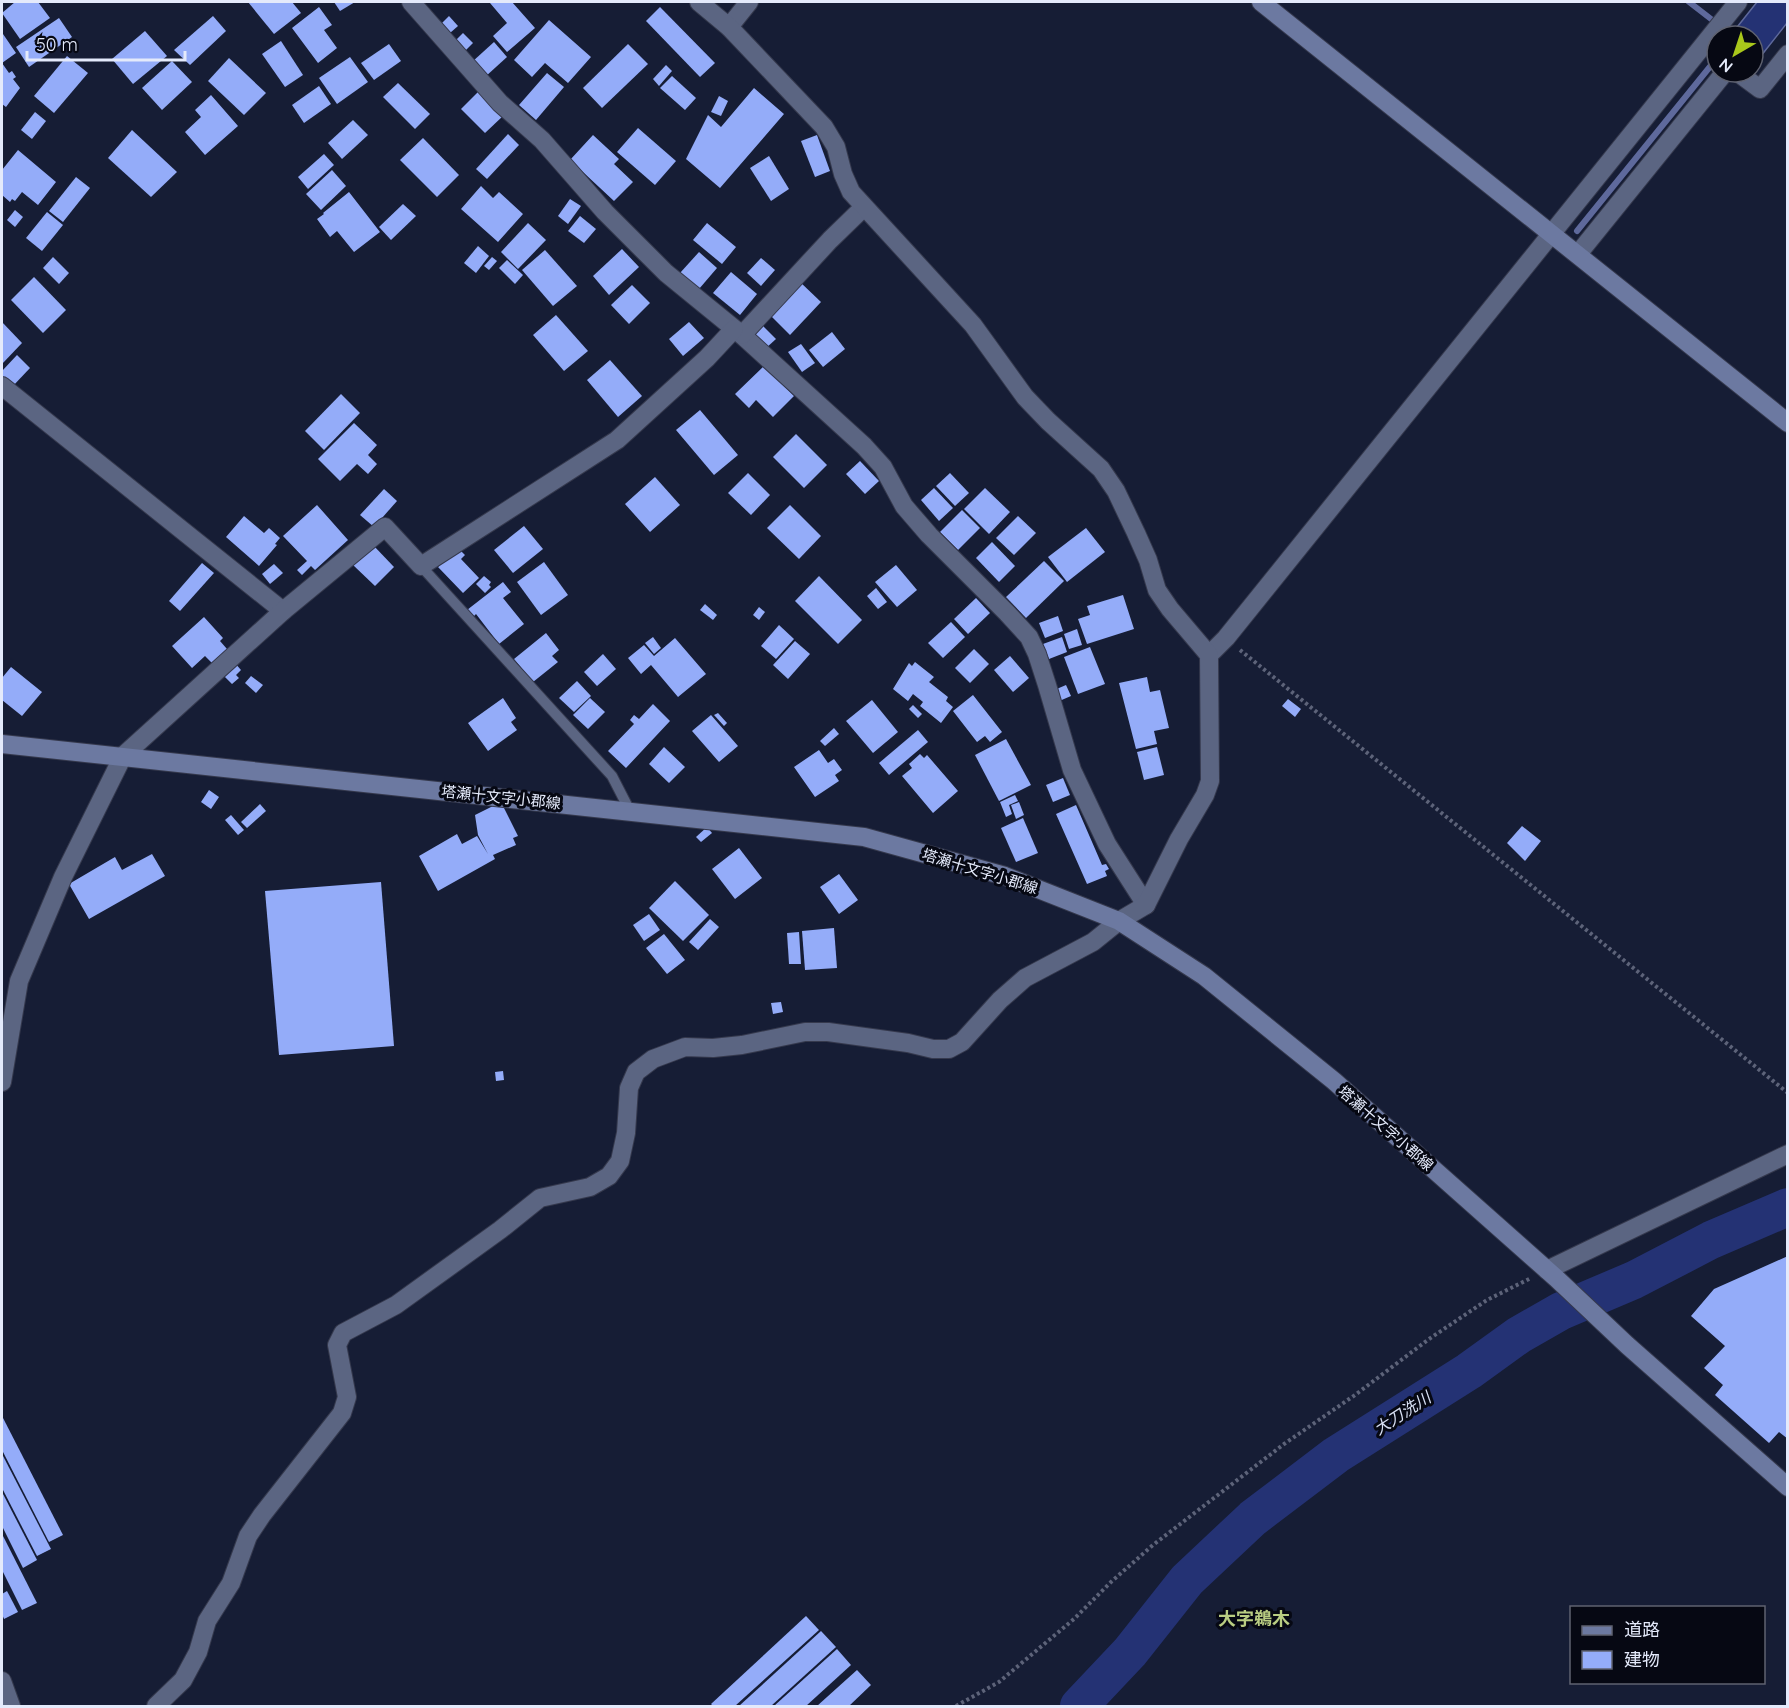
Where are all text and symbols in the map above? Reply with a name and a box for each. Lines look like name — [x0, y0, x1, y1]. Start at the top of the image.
scale bar — [27, 24, 184, 62]
north arrow — [1705, 24, 1765, 84]
text: 50 m — [36, 33, 78, 56]
text: N — [1715, 54, 1736, 77]
street label: 塔瀬十文字小郡線 — [440, 781, 562, 813]
street label: 塔瀬十文字小郡線 — [920, 844, 1040, 898]
street label: 塔瀬十文字小郡線 — [1334, 1081, 1438, 1175]
water label: 大刀洗川 — [1370, 1386, 1436, 1439]
legend — [1570, 1606, 1765, 1684]
district label: 大字鵜木 — [1218, 1607, 1290, 1630]
text: 道路 — [1624, 1618, 1660, 1641]
text: 建物 — [1624, 1648, 1660, 1671]

